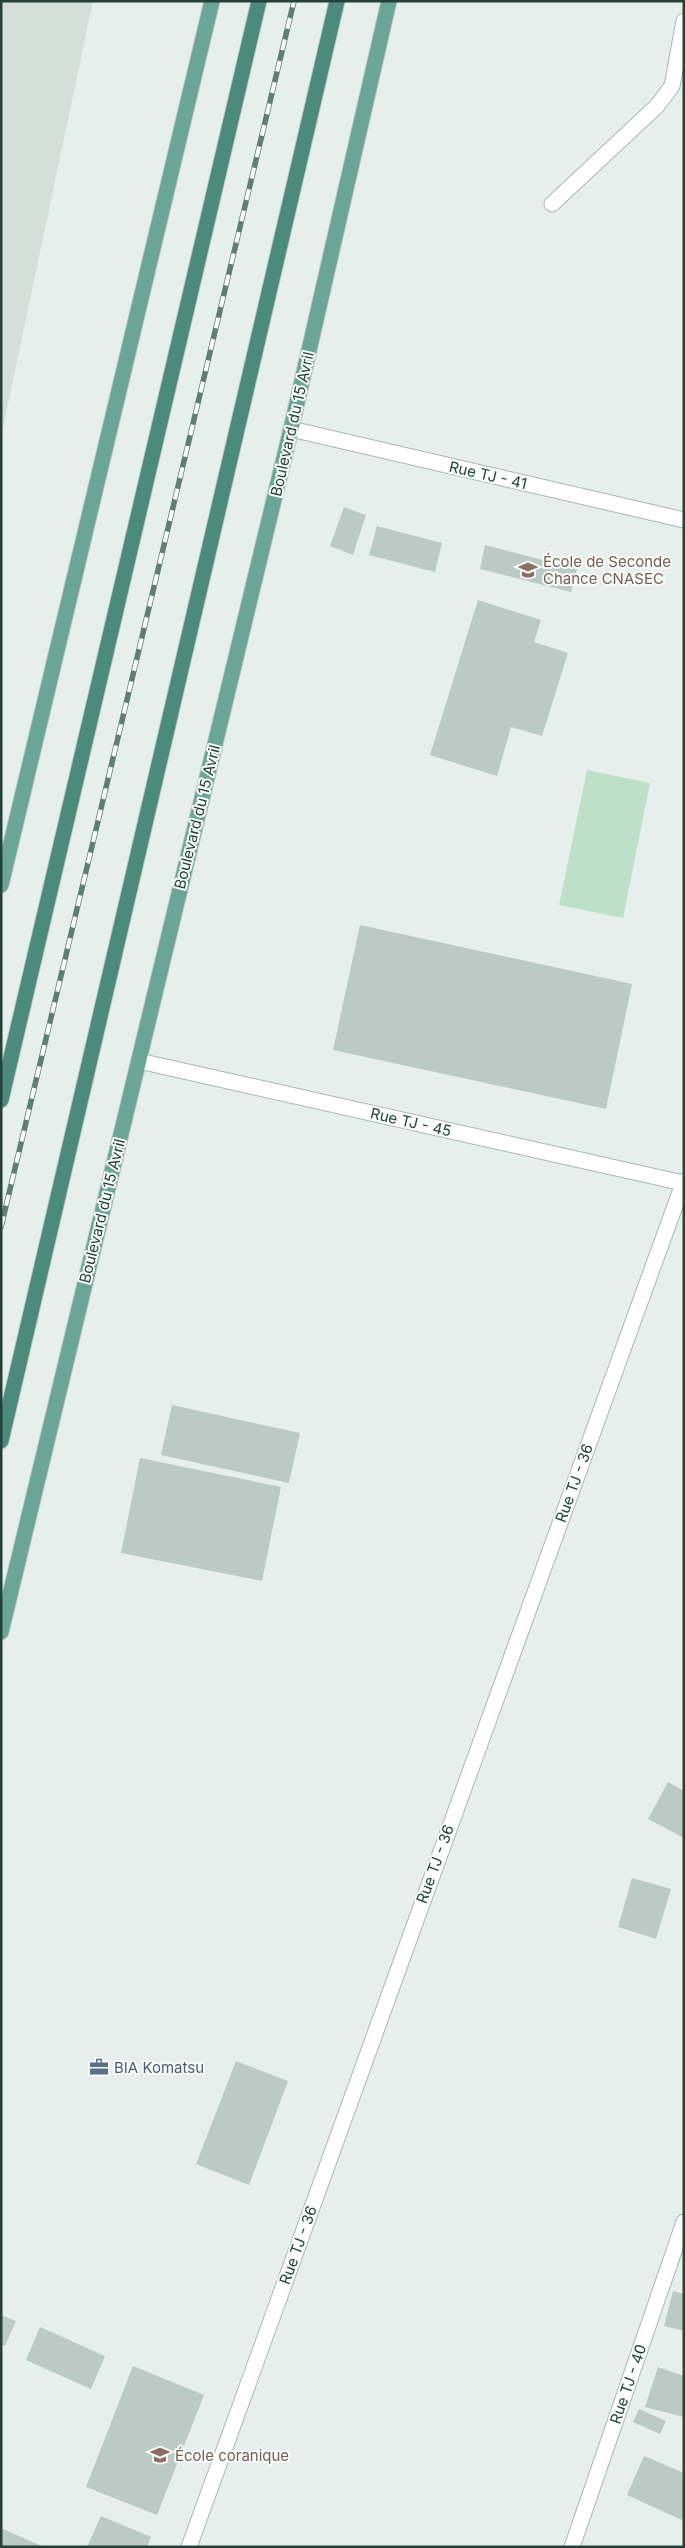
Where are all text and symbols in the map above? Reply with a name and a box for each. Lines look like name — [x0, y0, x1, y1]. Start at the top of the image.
street label: Boulevard du 15 Avril — [266, 350, 318, 498]
street label: Rue TJ - 41 — [447, 457, 529, 493]
place label: École de Seconde Chance CNASEC — [543, 552, 671, 588]
school or university icon: École de Seconde Chance CNASEC — [517, 559, 539, 581]
street label: Boulevard du 15 Avril — [170, 743, 224, 891]
street label: Rue TJ - 45 — [369, 1103, 453, 1141]
street label: Boulevard du 15 Avril — [75, 1137, 129, 1285]
street label: Rue TJ - 36 — [551, 1441, 597, 1525]
street label: Rue TJ - 36 — [412, 1822, 458, 1906]
office icon: BIA Komatsu — [88, 2056, 110, 2078]
place label: BIA Komatsu — [114, 2058, 204, 2077]
street label: Rue TJ - 36 — [275, 2203, 321, 2287]
street label: Rue TJ - 40 — [606, 2342, 650, 2426]
school or university icon: École coranique — [149, 2444, 171, 2466]
place label: École coranique — [175, 2446, 289, 2465]

